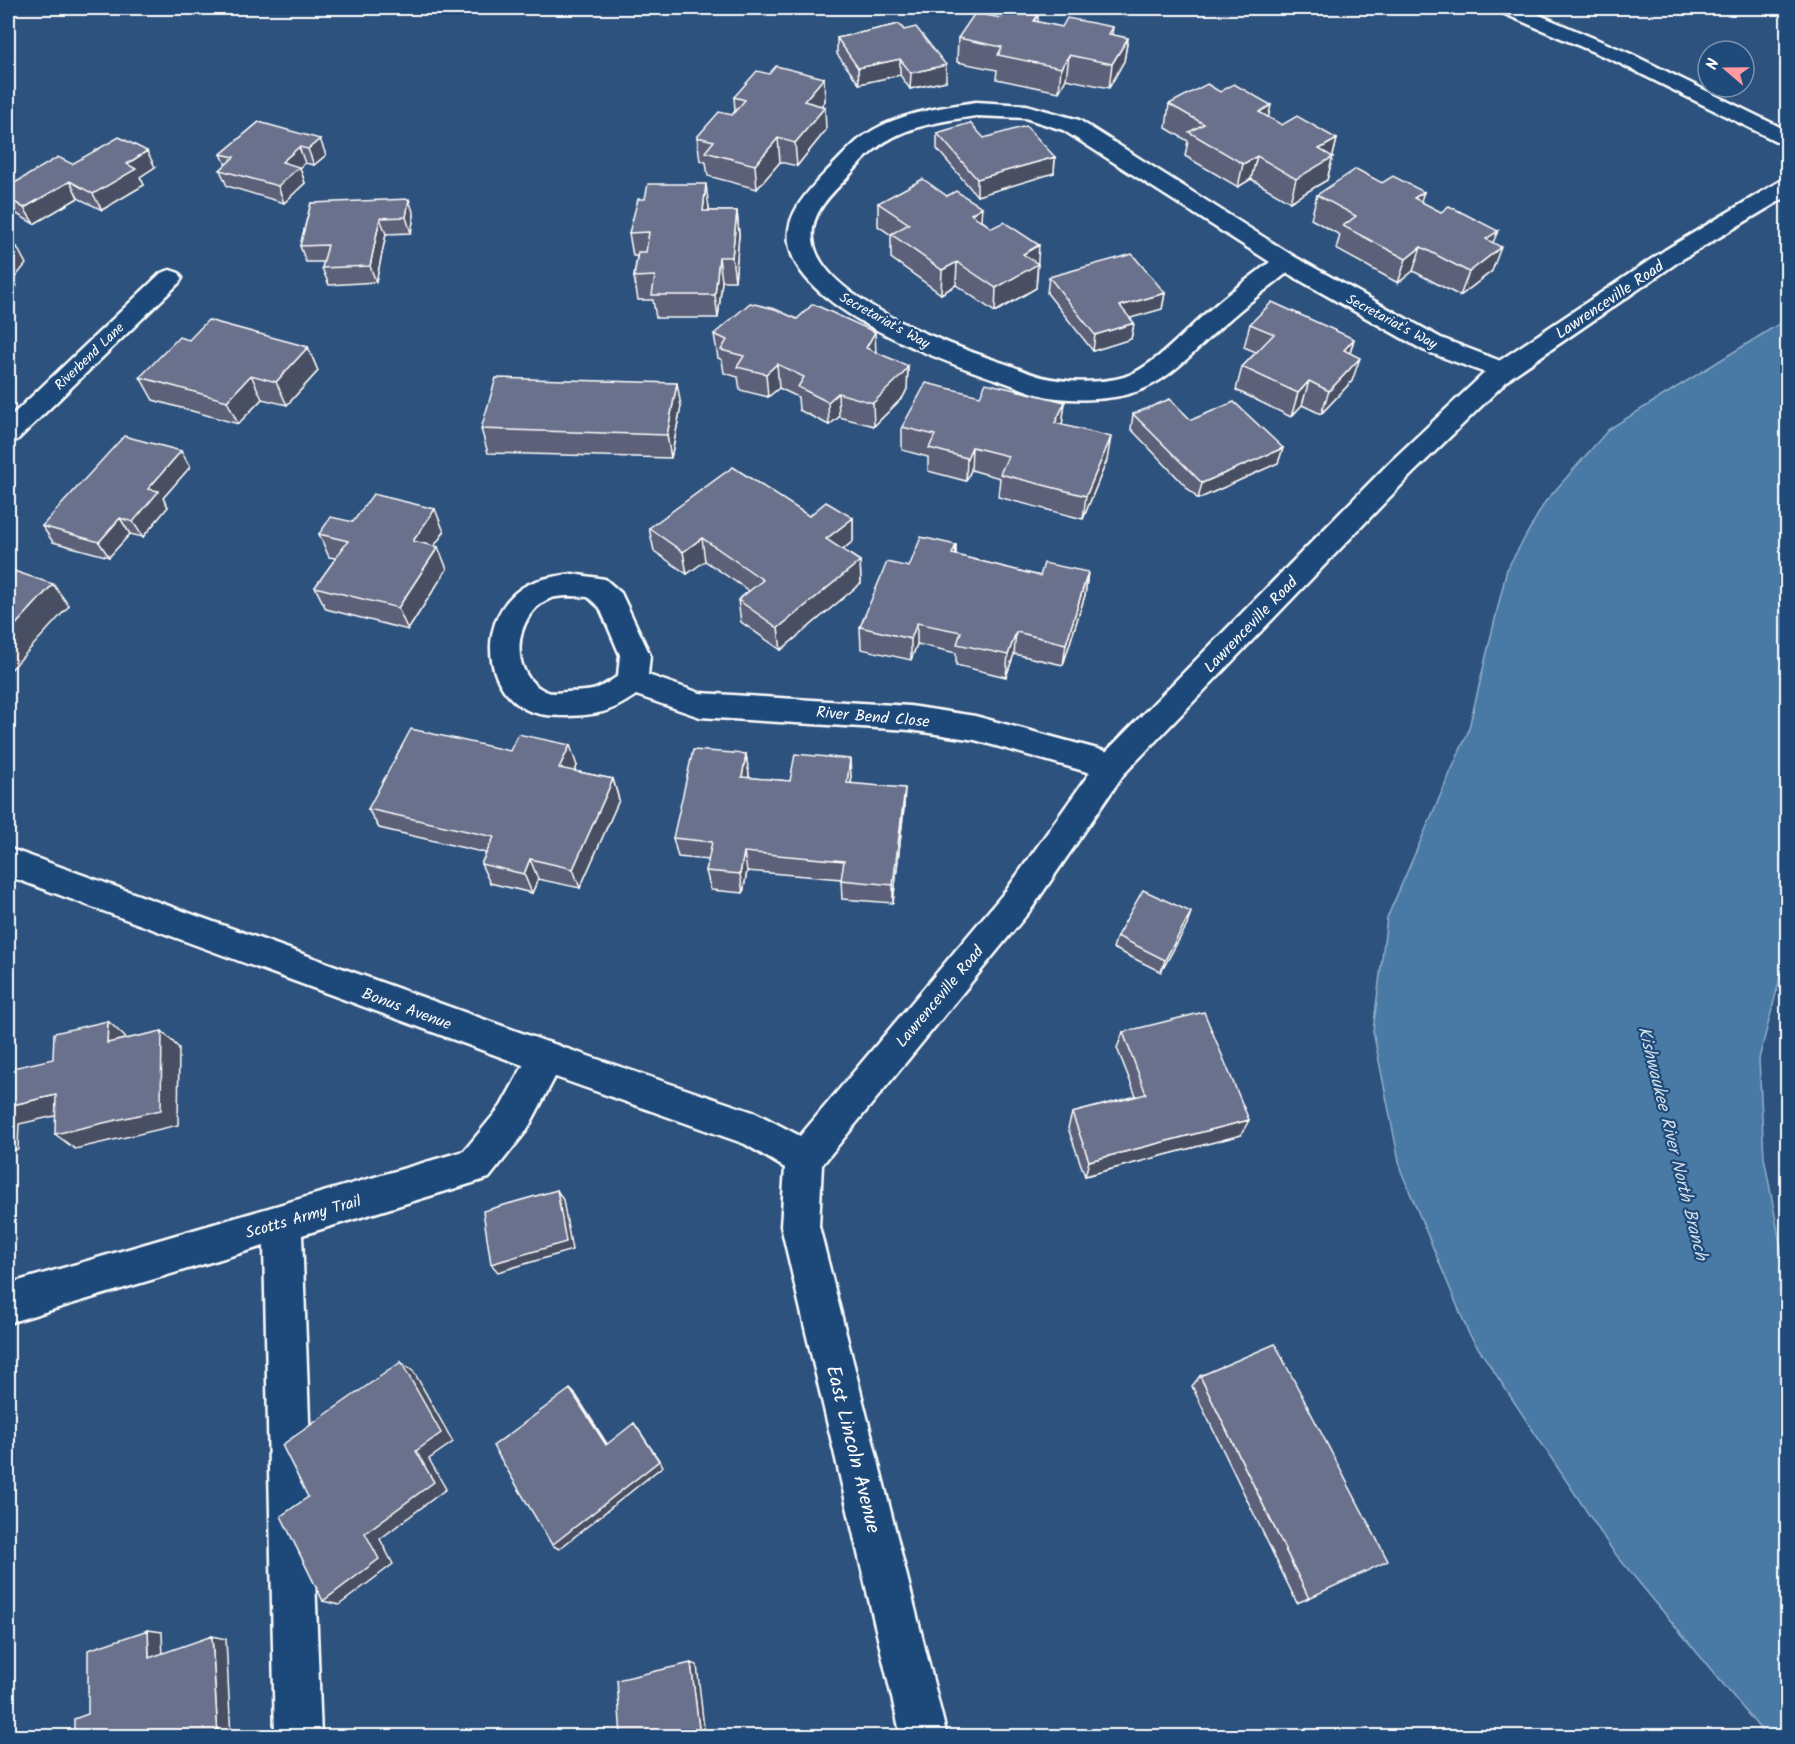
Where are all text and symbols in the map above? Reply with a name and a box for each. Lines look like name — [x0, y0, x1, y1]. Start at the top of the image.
north arrow — [1696, 39, 1756, 99]
text: N — [1700, 55, 1727, 73]
street label: Lawrenceville Road — [1550, 254, 1670, 346]
street label: Secretariat's Way — [835, 287, 934, 355]
street label: Secretariat's Way — [1342, 289, 1441, 355]
street label: Riverbend Lane — [50, 317, 130, 396]
street label: Lawrenceville Road — [1198, 570, 1305, 679]
street label: River Bend Close — [815, 700, 931, 735]
street label: Lawrenceville Road — [890, 940, 991, 1053]
street label: Bonus Avenue — [358, 982, 455, 1037]
water label: Kishwaukee River North Branch — [1628, 1023, 1715, 1265]
street label: Scotts Army Trail — [243, 1189, 364, 1246]
street label: East Lincoln Avenue — [816, 1362, 888, 1537]

